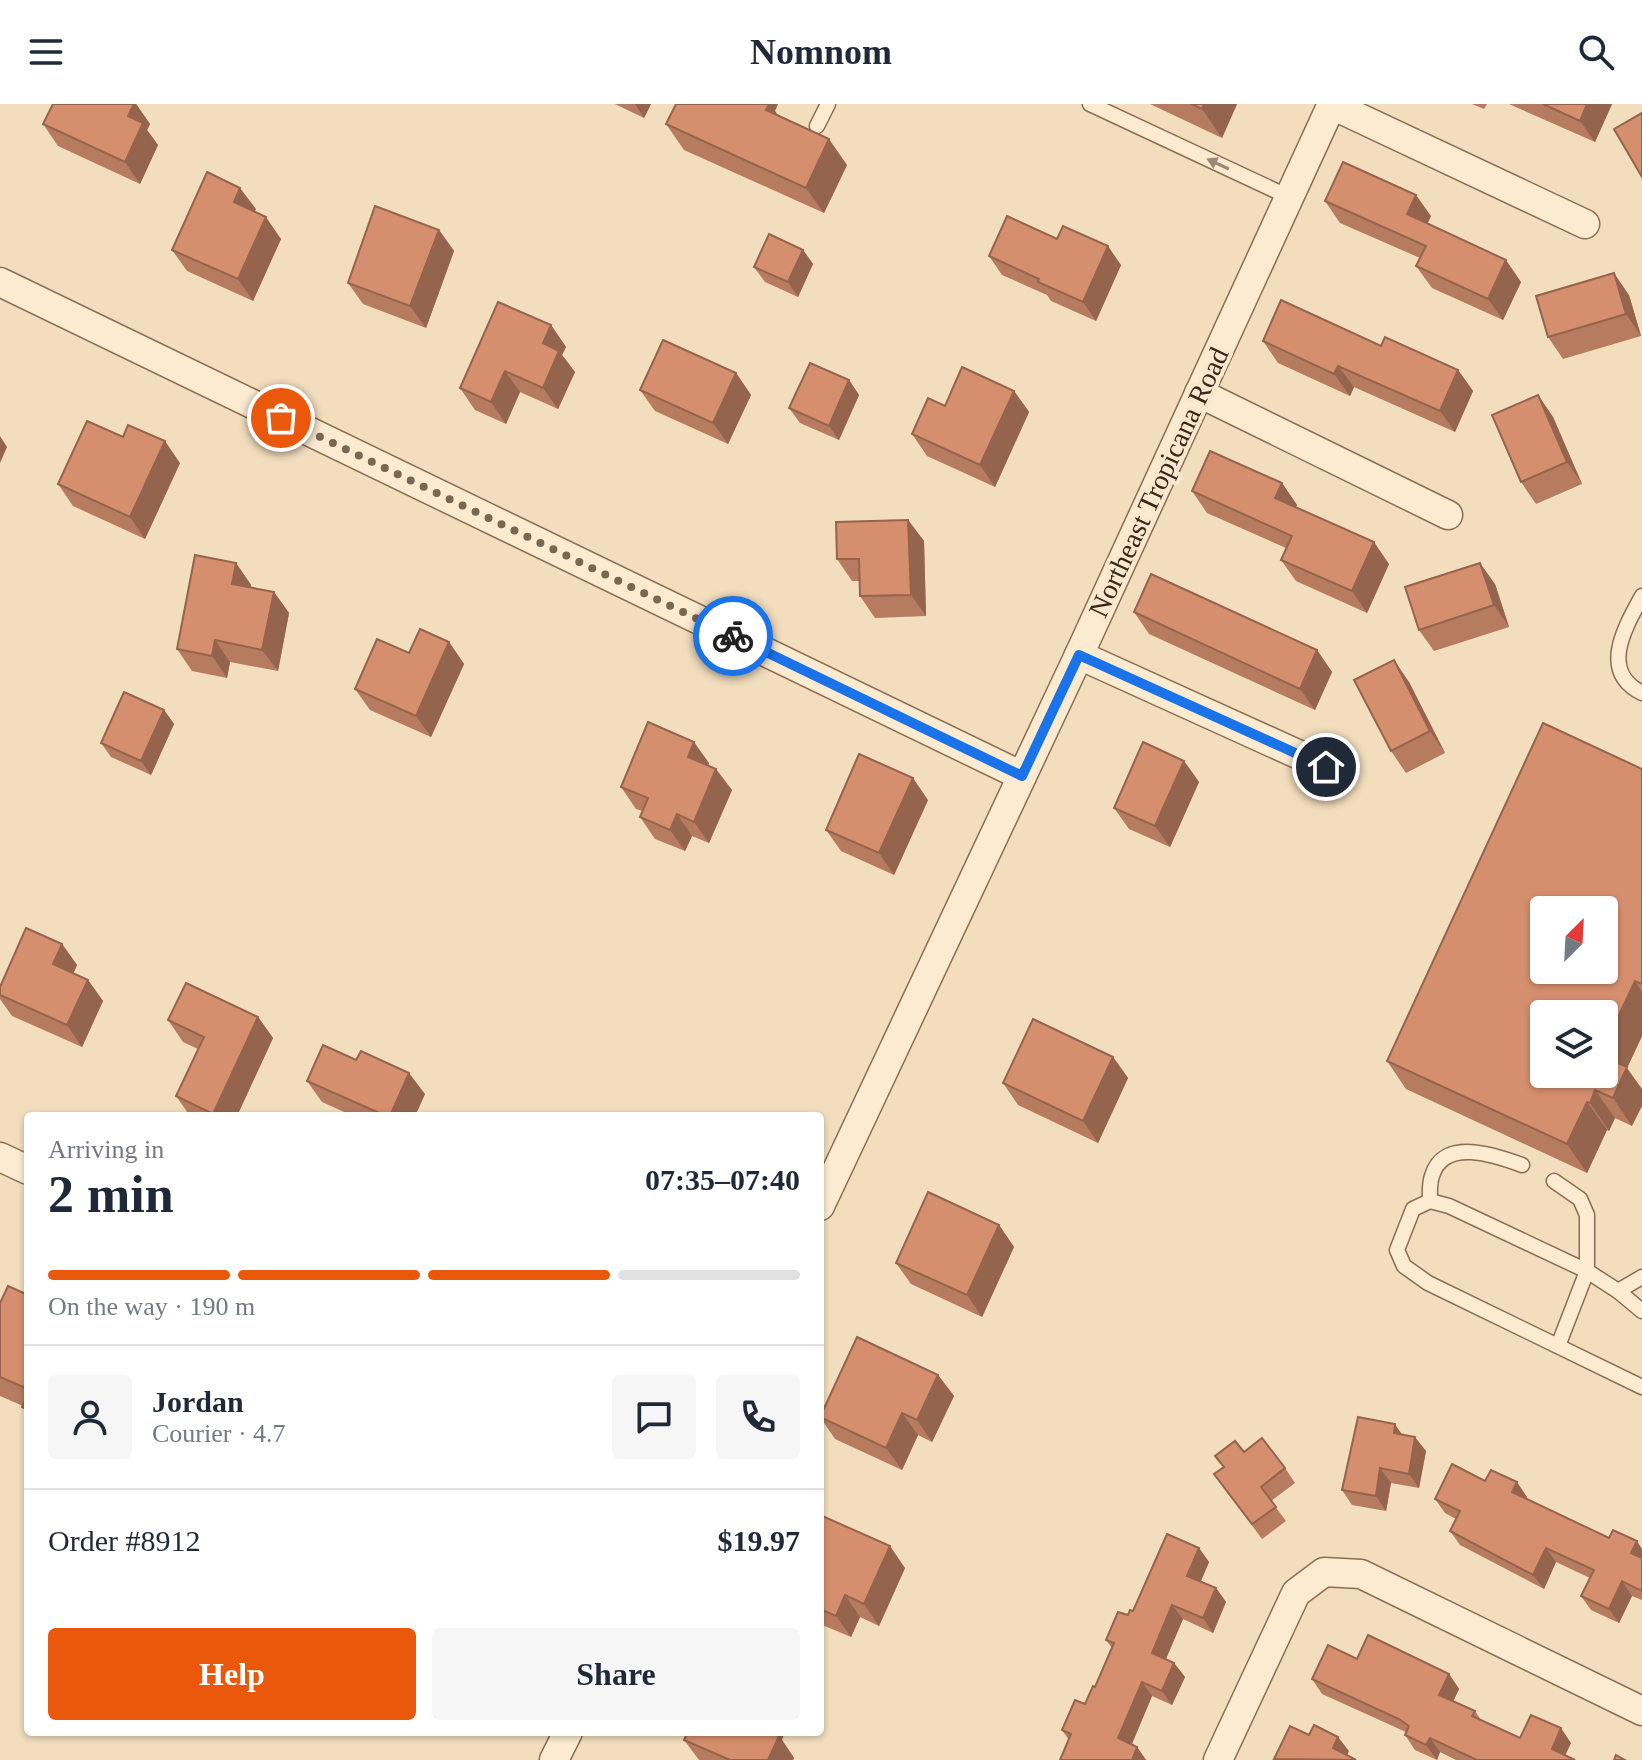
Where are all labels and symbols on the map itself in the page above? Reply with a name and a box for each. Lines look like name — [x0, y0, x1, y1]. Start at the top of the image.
one-way arrow — [1207, 157, 1230, 171]
street label: Northeast Tropicana Road — [1082, 342, 1235, 622]
pin — [247, 384, 315, 452]
courier — [693, 596, 773, 676]
pin — [1292, 733, 1360, 801]
north arrow — [1530, 896, 1618, 984]

